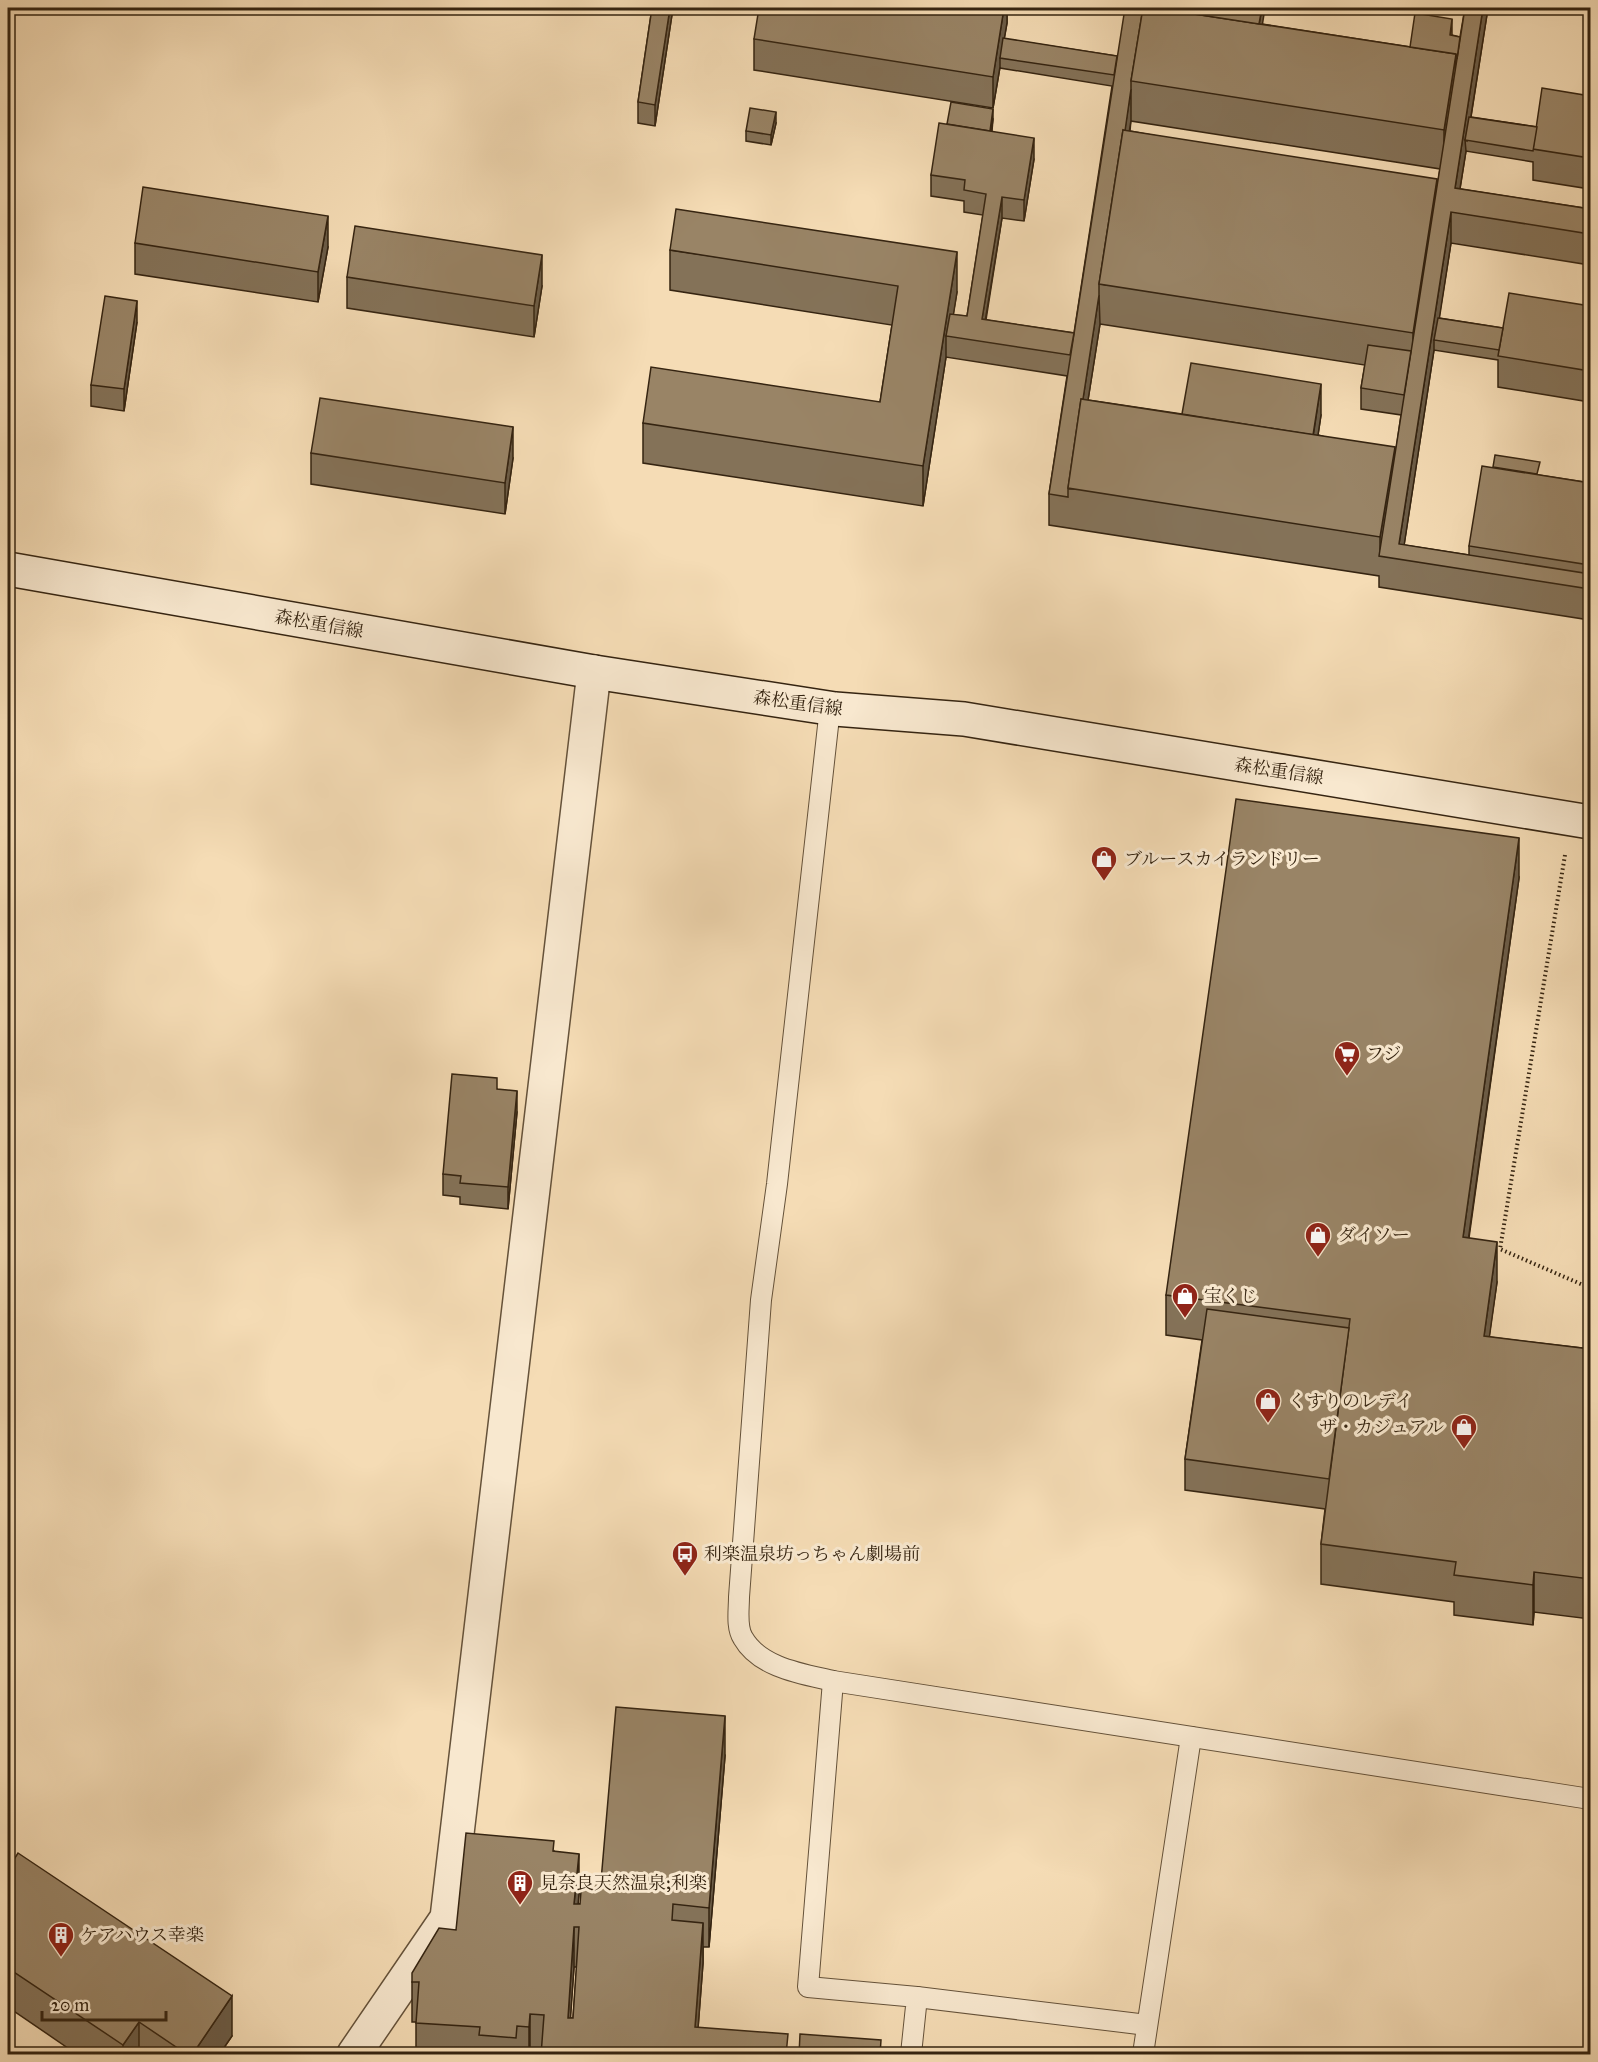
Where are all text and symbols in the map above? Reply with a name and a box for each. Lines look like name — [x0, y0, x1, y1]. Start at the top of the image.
street label: 森松重信線 — [273, 605, 365, 643]
street label: 森松重信線 — [752, 686, 844, 720]
street label: 森松重信線 — [1233, 753, 1325, 789]
shop icon: ブルースカイランドリー — [1089, 844, 1119, 882]
place label: ブルースカイランドリー — [1124, 848, 1320, 870]
supermarket icon: フジ — [1332, 1039, 1362, 1077]
place label: フジ — [1366, 1043, 1401, 1065]
shop icon: ダイソー — [1303, 1220, 1333, 1258]
place label: ダイソー — [1338, 1224, 1410, 1246]
shop icon: 宝くじ — [1170, 1281, 1200, 1319]
place label: 宝くじ — [1204, 1285, 1258, 1307]
shop icon: くすりのレデイ — [1253, 1386, 1283, 1424]
place label: くすりのレデイ — [1288, 1390, 1413, 1412]
shop icon: ザ・カジュアル — [1449, 1412, 1479, 1450]
place label: ザ・カジュアル — [1319, 1416, 1444, 1438]
bus stop icon: 利楽温泉坊っちゃん劇場前 — [670, 1539, 700, 1577]
place label: 利楽温泉坊っちゃん劇場前 — [704, 1543, 920, 1565]
building icon: 見奈良天然温泉;利楽 — [505, 1868, 535, 1906]
place label: 見奈良天然温泉;利楽 — [540, 1872, 707, 1894]
building icon: ケアハウス幸楽 — [46, 1920, 76, 1958]
place label: ケアハウス幸楽 — [80, 1924, 204, 1946]
scale bar — [42, 1984, 166, 2022]
text: 20 m — [51, 1994, 89, 2016]

